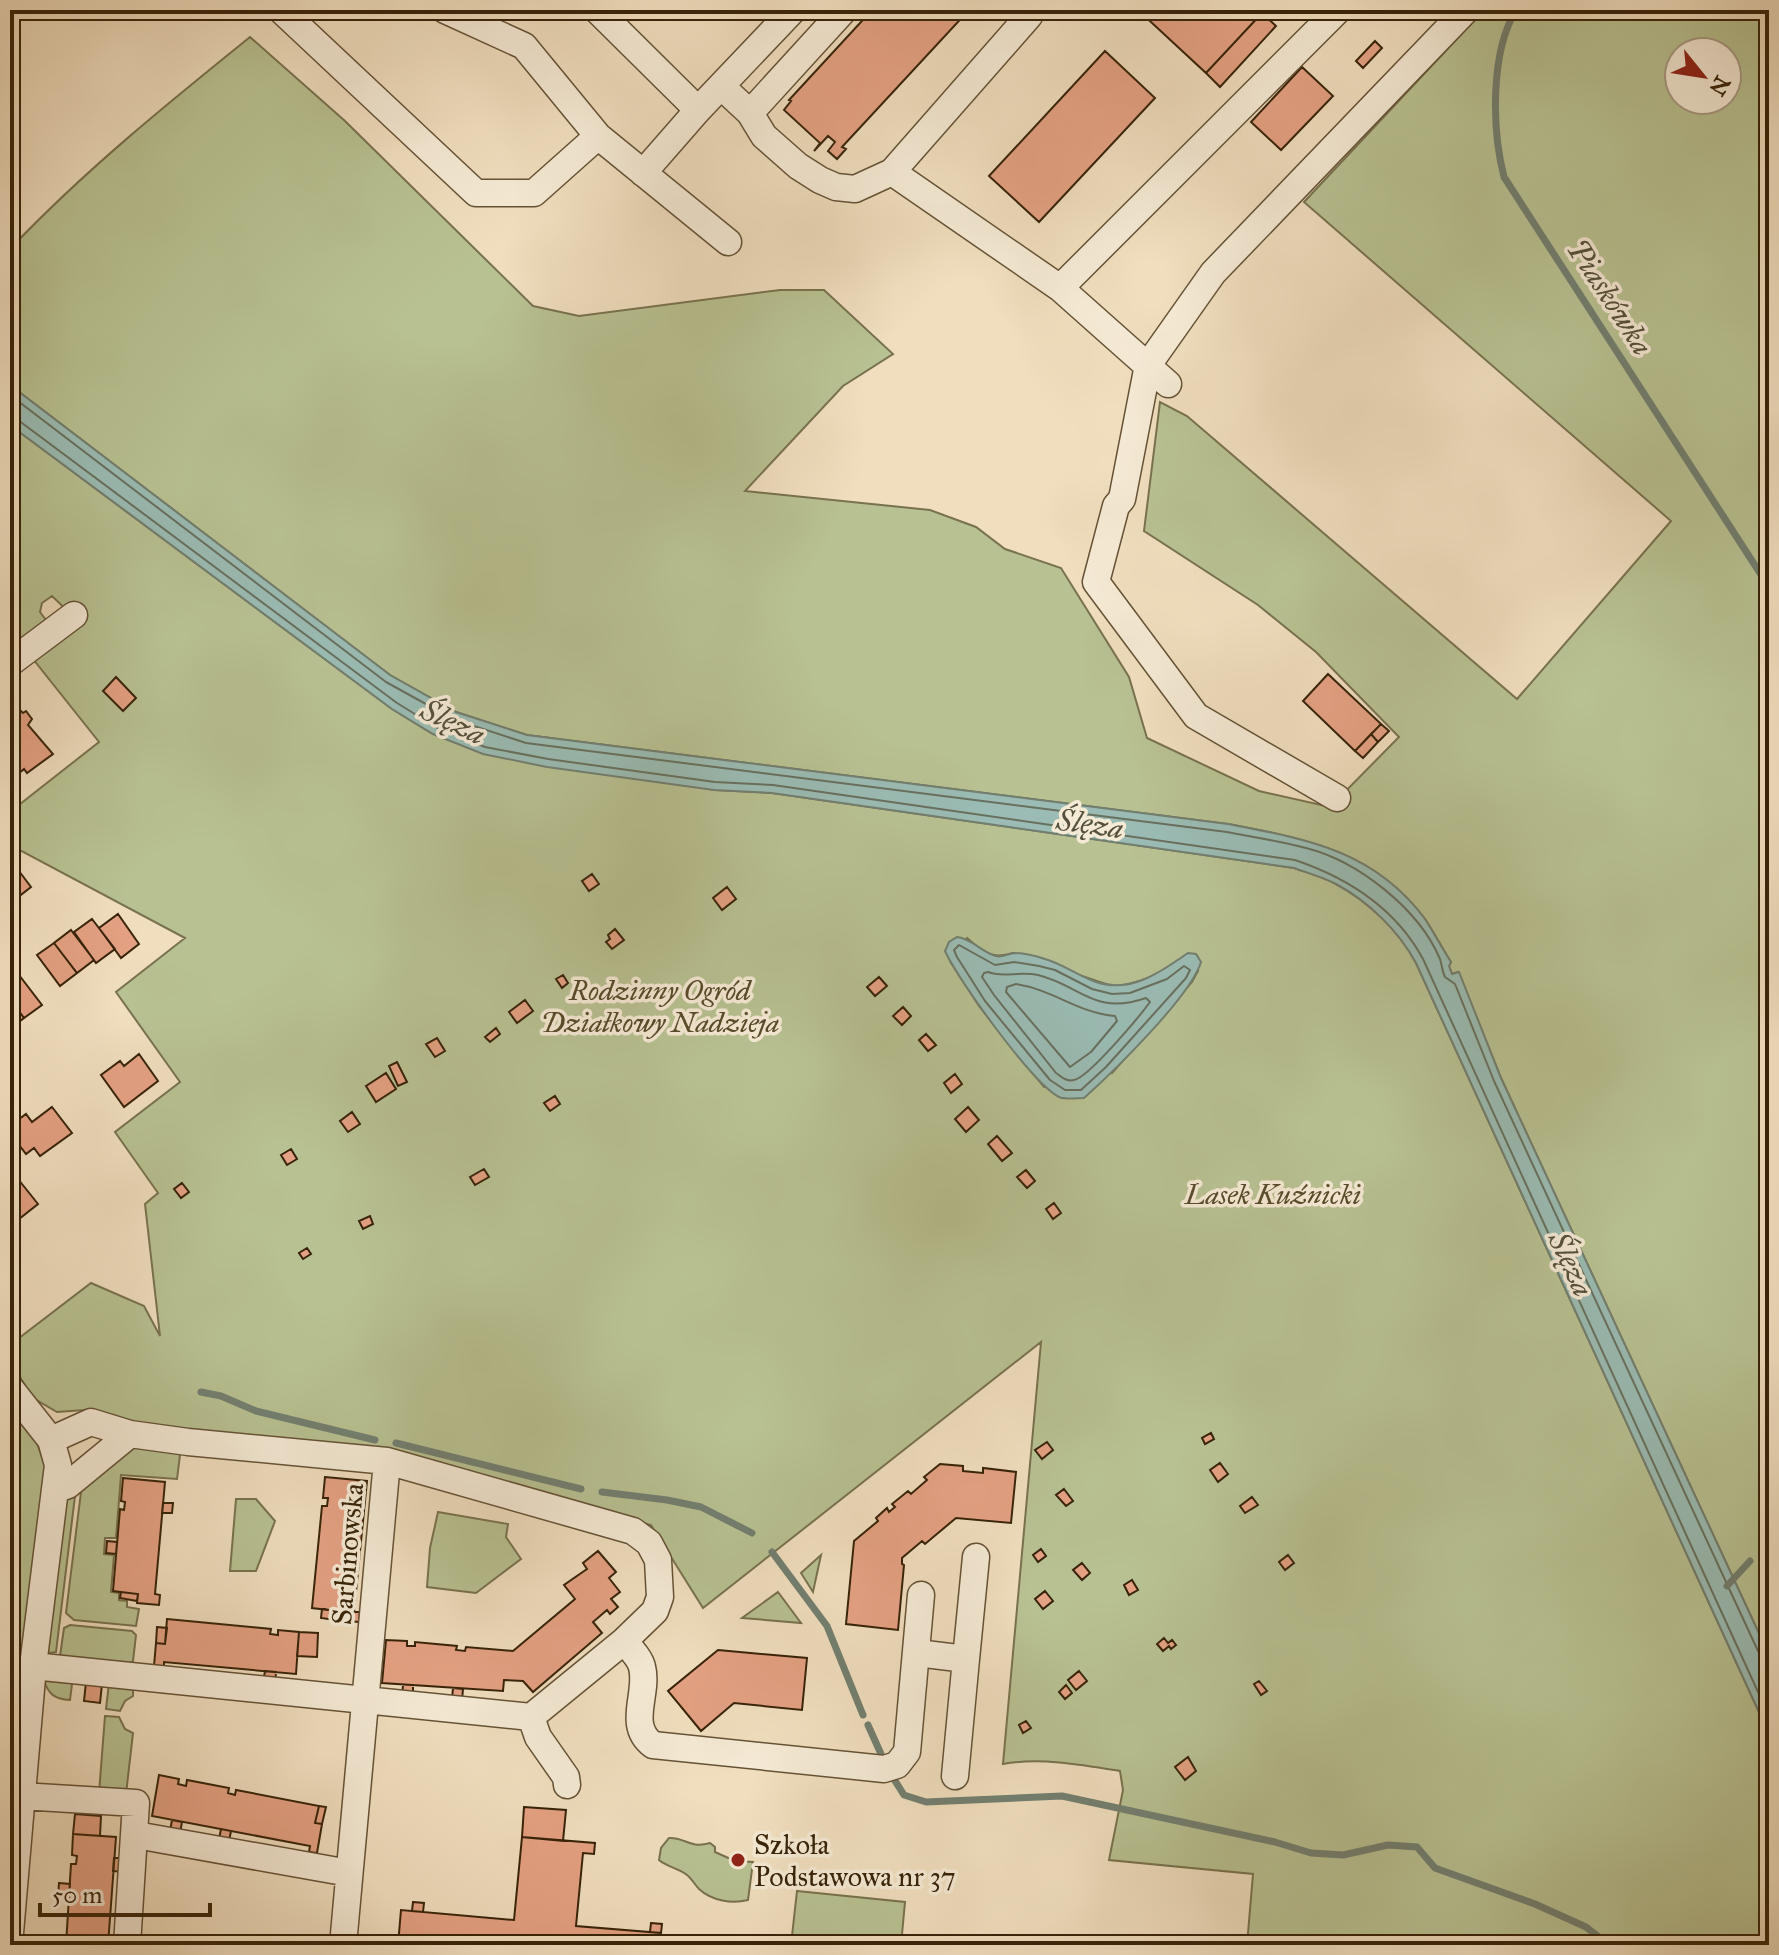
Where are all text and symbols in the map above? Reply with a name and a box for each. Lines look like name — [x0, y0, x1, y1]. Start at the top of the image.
north arrow — [1663, 36, 1743, 116]
text: N — [1703, 71, 1736, 101]
water label: Piaskówka — [1559, 233, 1661, 361]
water label: Ślęza — [414, 690, 491, 753]
water label: Ślęza — [1053, 800, 1126, 847]
park label: Rodzinny Ogród Działkowy Nadzieja — [541, 973, 779, 1040]
park label: Lasek Kuźnicki — [1183, 1177, 1361, 1212]
water label: Ślęza — [1540, 1225, 1602, 1302]
street label: Sarbinowska — [324, 1481, 371, 1626]
place label: Szkoła Podstawowa nr 37 — [754, 1827, 956, 1894]
marker: Szkoła Podstawowa nr 37 — [729, 1851, 747, 1869]
scale bar — [40, 1867, 210, 1917]
text: 50 m — [52, 1880, 102, 1910]

